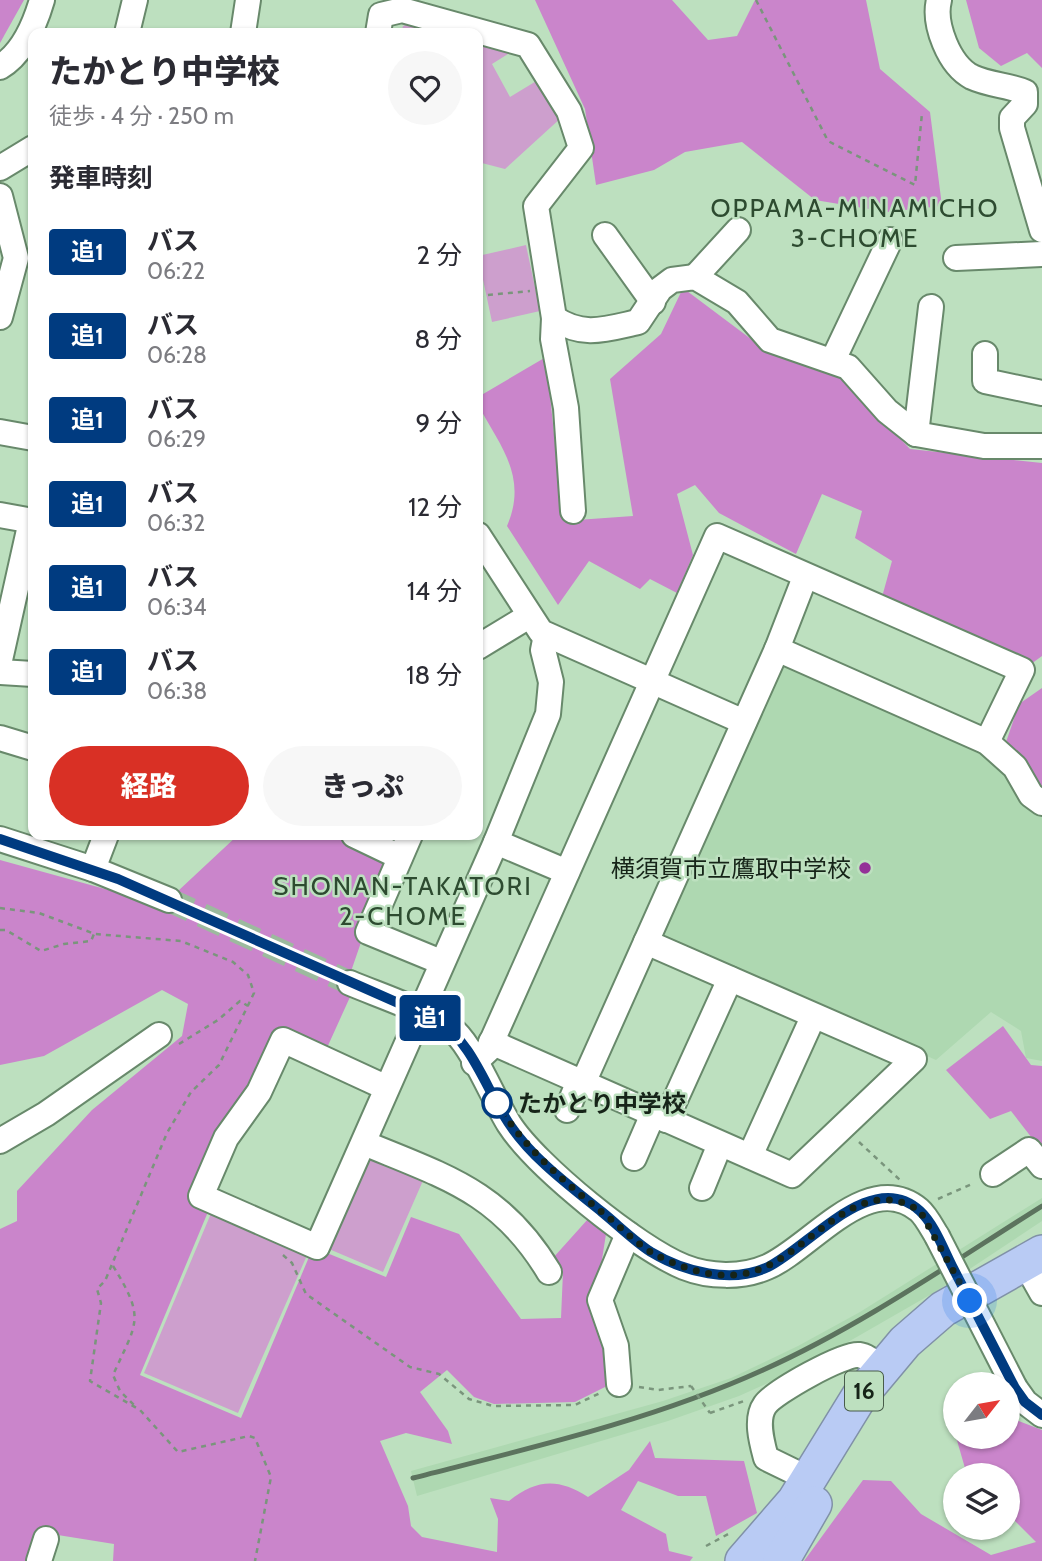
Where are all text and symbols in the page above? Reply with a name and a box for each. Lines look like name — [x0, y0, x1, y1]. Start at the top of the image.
text: たかとり中学校 — [49, 51, 280, 91]
button: heart — [388, 51, 462, 125]
text: 徒歩 · 4 分 · 250 m — [49, 102, 234, 130]
text: 発車時刻 — [49, 162, 153, 194]
district label: OPPAMA-MINAMICHO 3-CHOME — [711, 192, 999, 254]
text: バス — [147, 225, 199, 257]
text: 追1 — [71, 237, 104, 266]
text: 2 分 — [417, 239, 462, 271]
text: 06:22 — [147, 257, 205, 285]
text: バス — [147, 309, 199, 341]
text: 追1 — [71, 321, 104, 350]
text: 8 分 — [414, 323, 462, 355]
text: 06:28 — [147, 341, 207, 369]
text: バス — [147, 393, 199, 425]
text: 追1 — [71, 405, 104, 434]
text: 9 分 — [415, 407, 462, 439]
text: 06:29 — [147, 425, 206, 453]
text: バス — [147, 477, 199, 509]
text: 追1 — [71, 489, 104, 518]
text: 12 分 — [408, 491, 462, 523]
text: 06:32 — [147, 509, 205, 537]
text: バス — [147, 561, 199, 593]
text: 追1 — [71, 573, 104, 602]
text: 14 分 — [407, 575, 462, 607]
text: 06:34 — [147, 593, 207, 621]
text: バス — [147, 645, 199, 677]
text: 追1 — [71, 657, 104, 686]
text: 18 分 — [406, 659, 462, 691]
text: 06:38 — [147, 677, 207, 705]
button: 経路 — [49, 746, 249, 826]
button: きっぷ — [263, 746, 462, 826]
place label: 横須賀市立鷹取中学校 — [611, 854, 851, 883]
marker: 横須賀市立鷹取中学校 — [857, 860, 873, 876]
district label: SHONAN-TAKATORI 2-CHOME — [273, 870, 533, 932]
line badge: 追1 — [398, 995, 462, 1041]
text: 追1 — [414, 1003, 446, 1032]
marker: たかとり中学校 — [482, 1088, 512, 1118]
place label: たかとり中学校 — [518, 1089, 686, 1118]
your location — [952, 1283, 987, 1318]
road number: 16 — [845, 1372, 883, 1410]
north arrow — [943, 1372, 1020, 1449]
map controls — [943, 1372, 1020, 1540]
button: layers — [943, 1463, 1020, 1540]

